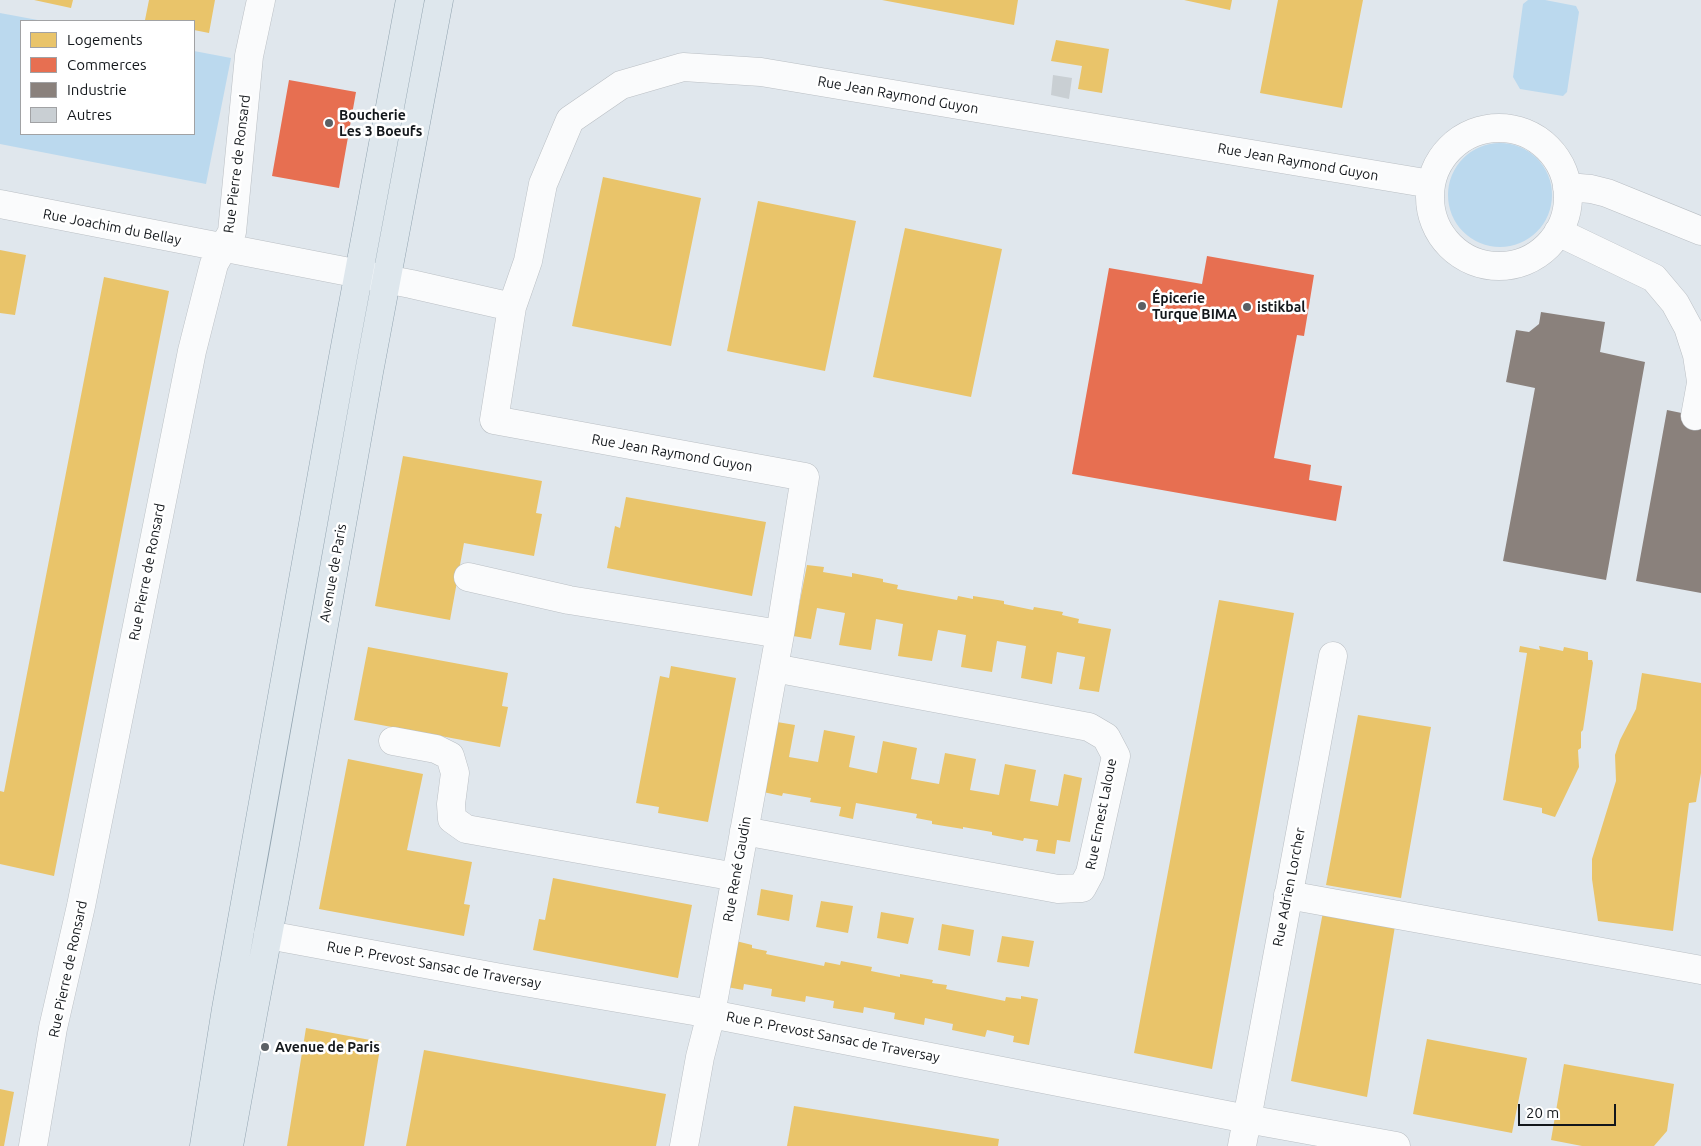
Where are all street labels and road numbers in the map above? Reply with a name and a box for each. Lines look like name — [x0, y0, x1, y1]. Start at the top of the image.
street label: Rue Jean Raymond Guyon — [816, 73, 980, 117]
street label: Rue Pierre de Ronsard — [220, 94, 254, 234]
street label: Rue Jean Raymond Guyon — [1216, 140, 1380, 184]
street label: Rue Joachim du Bellay — [41, 205, 183, 249]
street label: Rue Jean Raymond Guyon — [590, 431, 754, 475]
street label: Rue Pierre de Ronsard — [125, 502, 169, 642]
street label: Avenue de Paris — [316, 522, 350, 624]
street label: Rue Ernest Laloue — [1082, 757, 1120, 871]
street label: Rue René Gaudin — [719, 815, 755, 923]
street label: Rue Adrien Lorcher — [1269, 826, 1309, 948]
street label: Rue Pierre de Ronsard — [45, 899, 91, 1039]
street label: Rue P. Prevost Sansac de Traversay — [326, 938, 542, 992]
street label: Rue P. Prevost Sansac de Traversay — [725, 1008, 941, 1066]

